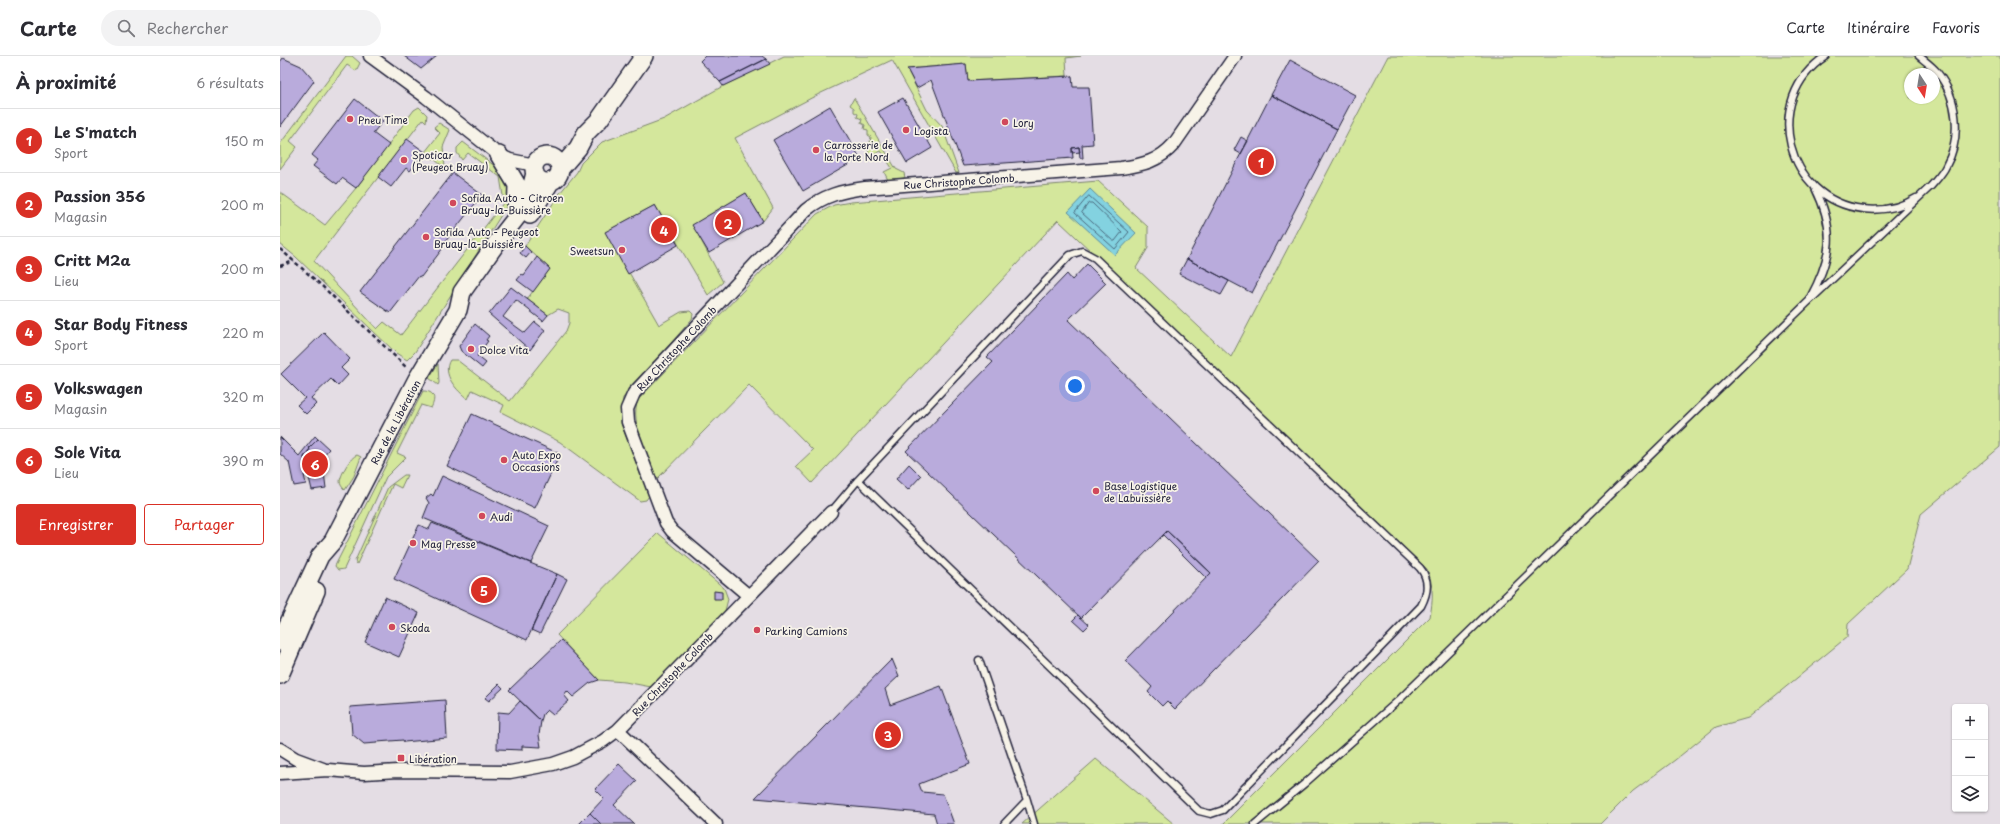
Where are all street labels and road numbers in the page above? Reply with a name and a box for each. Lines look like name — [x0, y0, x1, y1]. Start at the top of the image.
street label: Rue Christophe Colomb — [903, 170, 1015, 192]
street label: Rue Christophe Colomb — [633, 302, 720, 394]
street label: Rue de la Libération — [366, 377, 424, 467]
street label: Rue Christophe Colomb — [628, 629, 716, 719]

